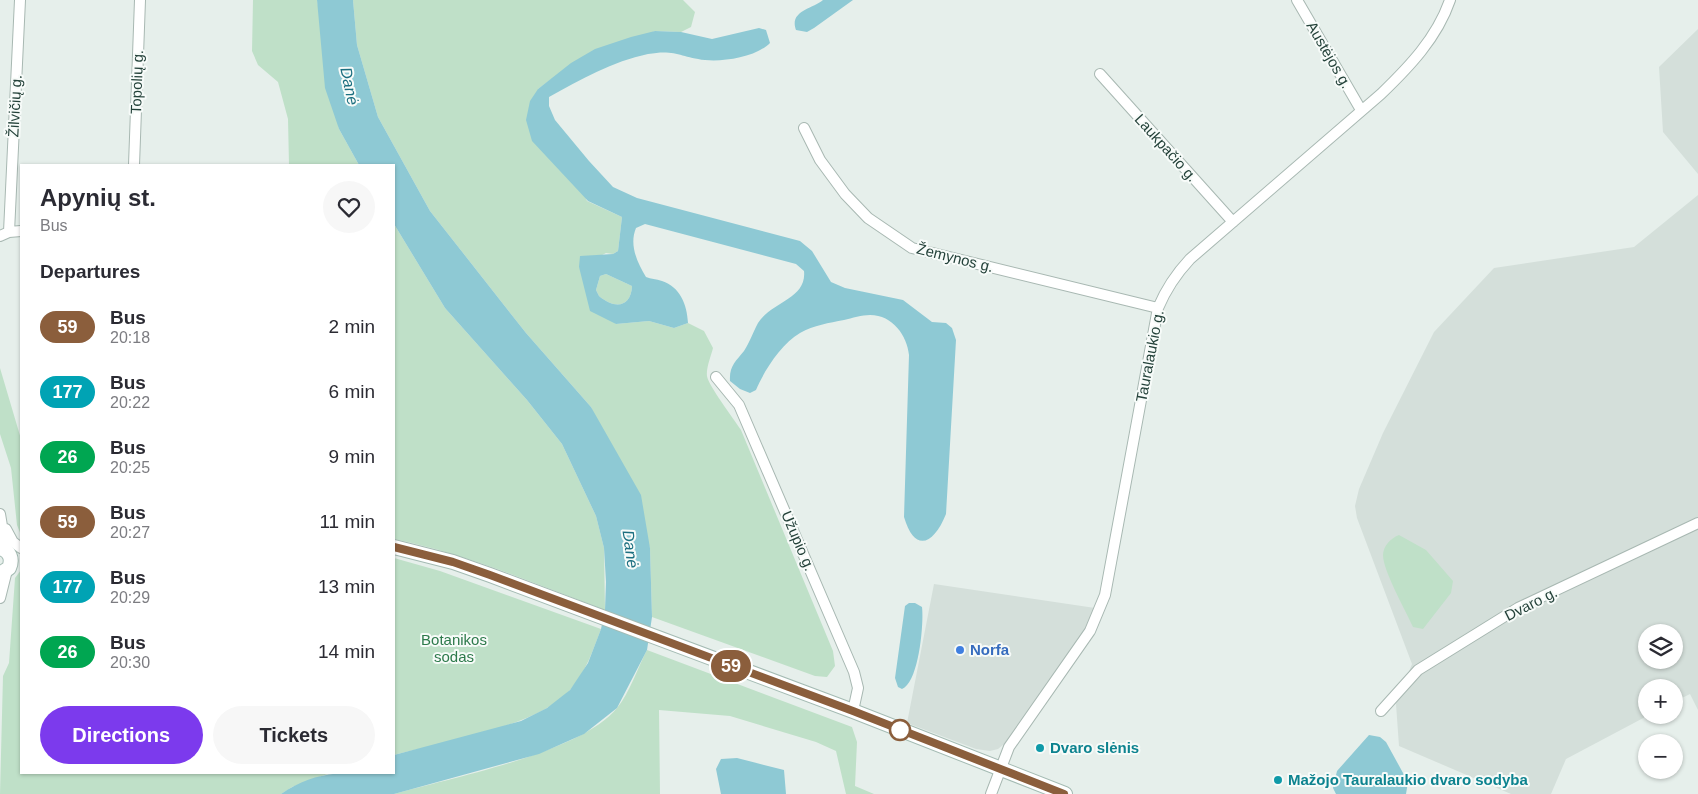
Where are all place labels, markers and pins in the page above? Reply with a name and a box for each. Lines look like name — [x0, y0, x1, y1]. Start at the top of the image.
place label: Norfa — [970, 641, 1010, 658]
marker: Norfa — [954, 644, 966, 656]
unlabelled marker — [889, 719, 911, 741]
place label: Dvaro slėnis — [1050, 739, 1139, 756]
marker: Dvaro slėnis — [1034, 742, 1046, 754]
place label: Mažojo Tauralaukio dvaro sodyba — [1288, 771, 1528, 788]
marker: Mažojo Tauralaukio dvaro sodyba — [1272, 774, 1284, 786]

